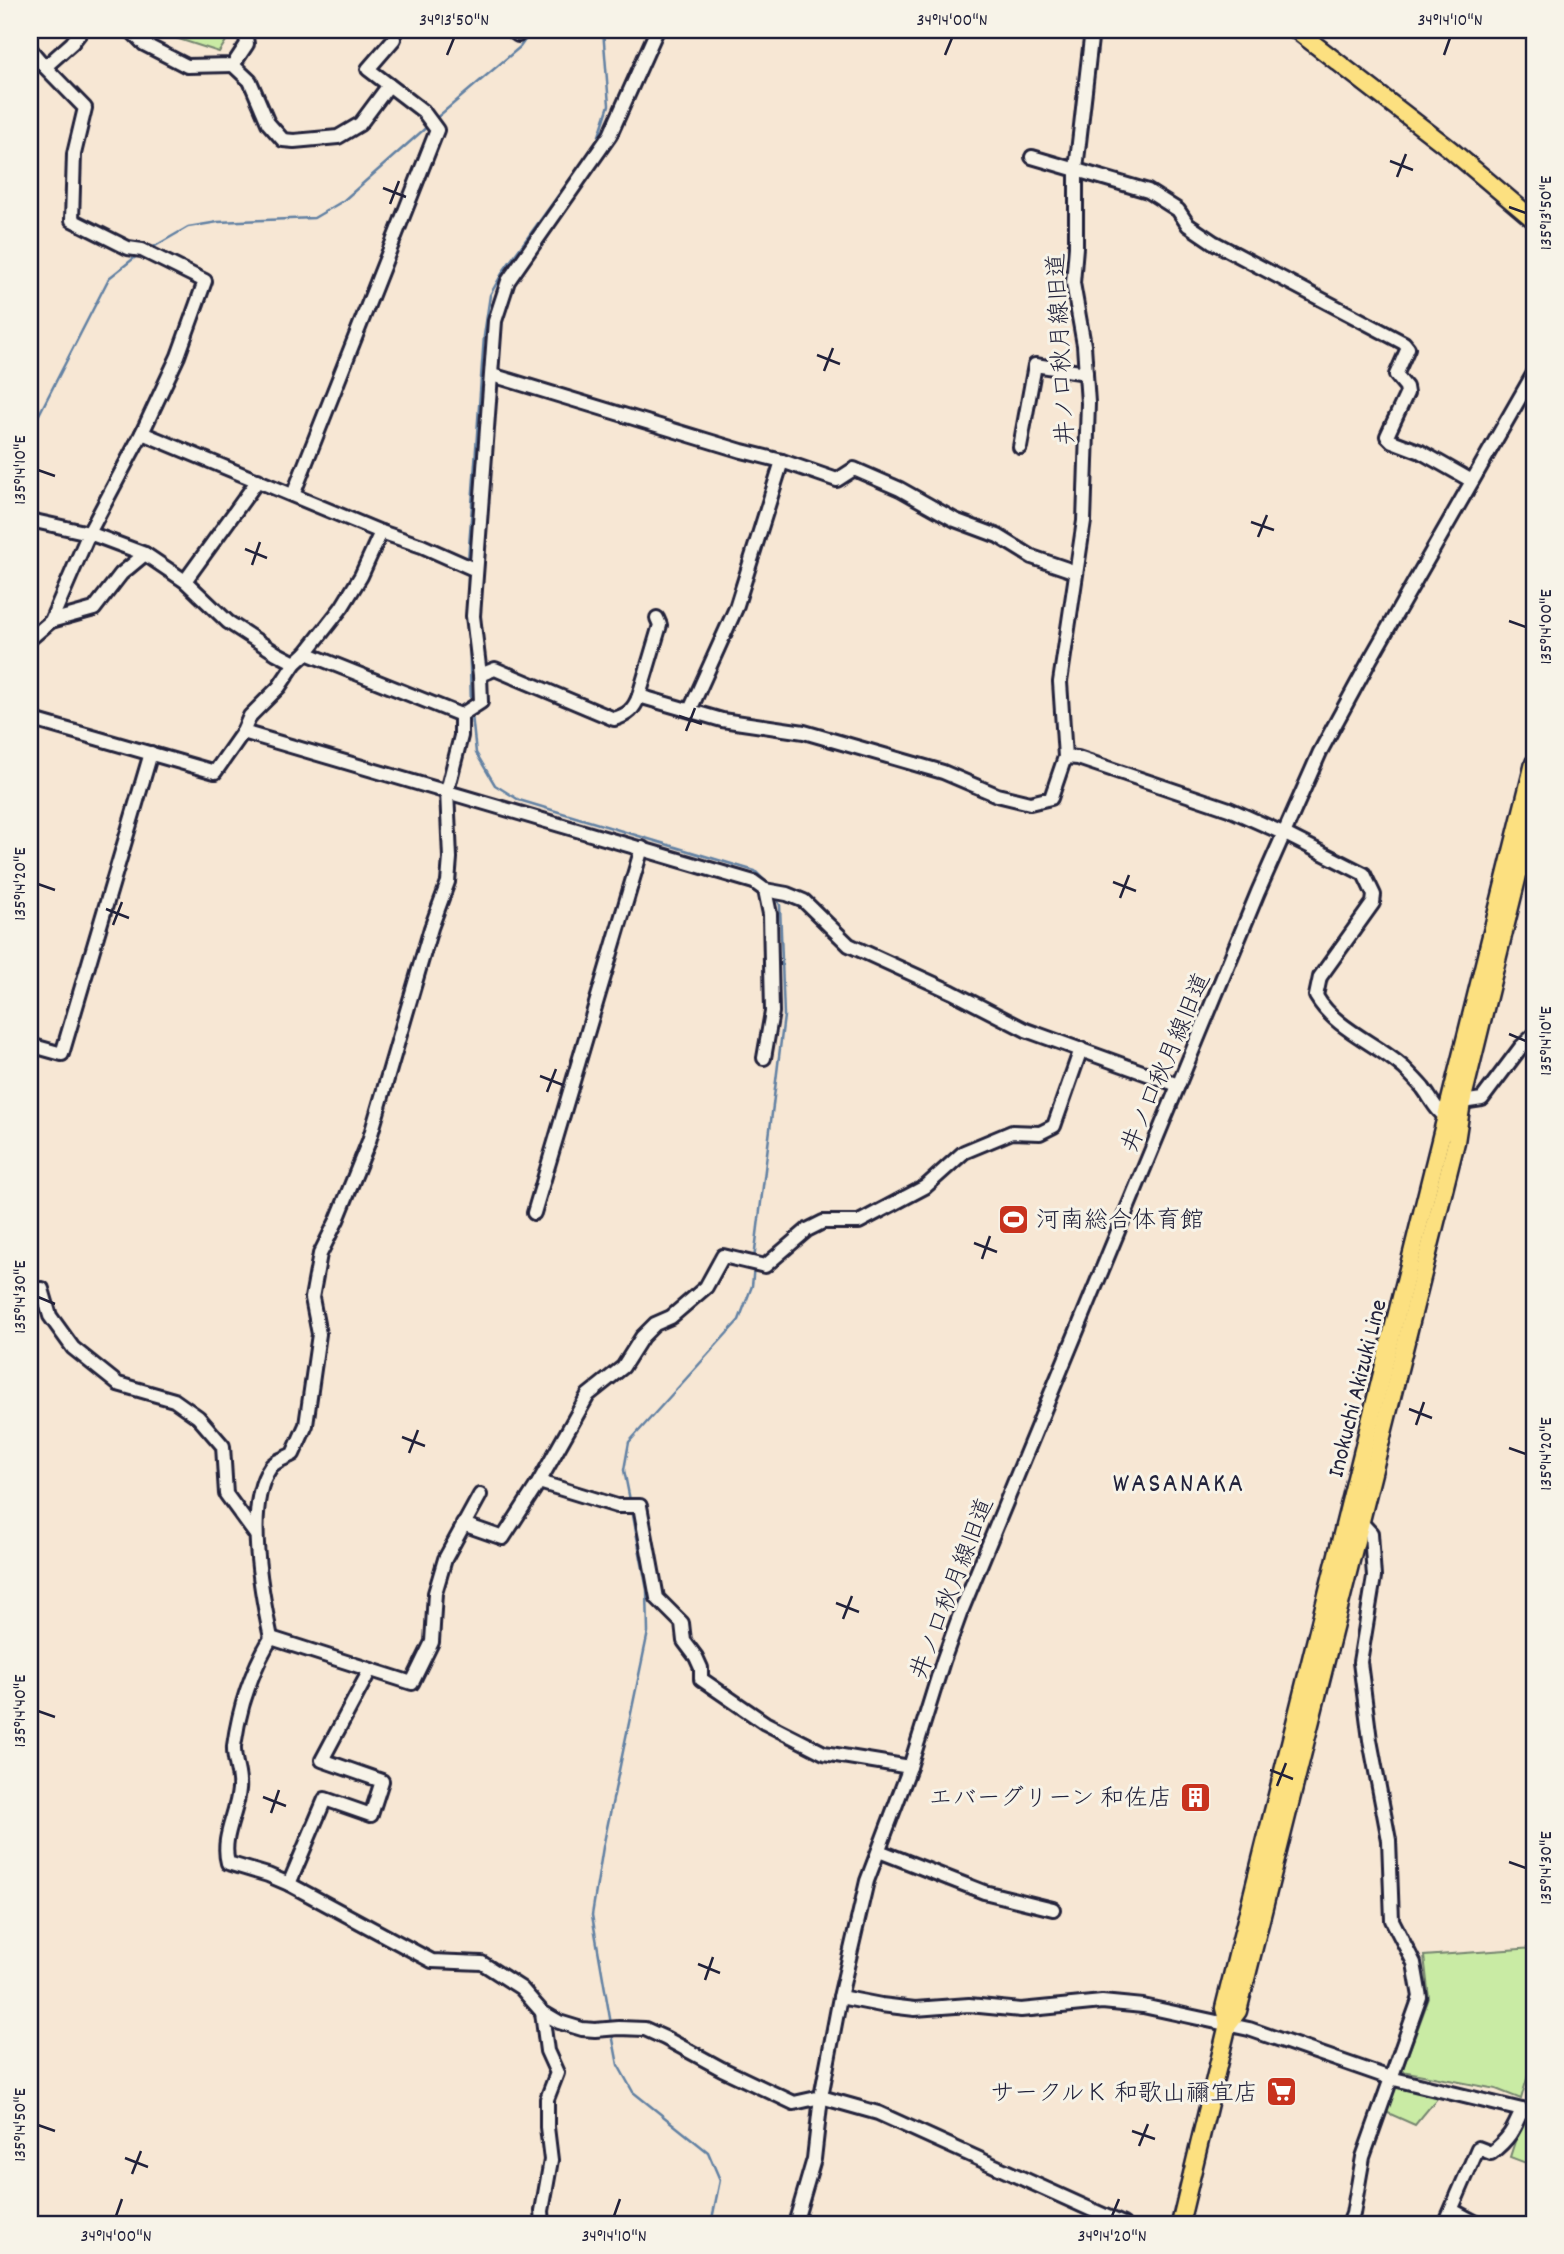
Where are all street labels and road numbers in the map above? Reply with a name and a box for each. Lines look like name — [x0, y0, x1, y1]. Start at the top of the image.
street label: 井ノ口秋月線旧道 — [1041, 252, 1085, 446]
street label: 井ノ口秋月線旧道 — [1115, 968, 1221, 1158]
street label: Inokuchi Akizuki Line — [1320, 1296, 1397, 1481]
street label: 井ノ口秋月線旧道 — [904, 1493, 1004, 1685]

